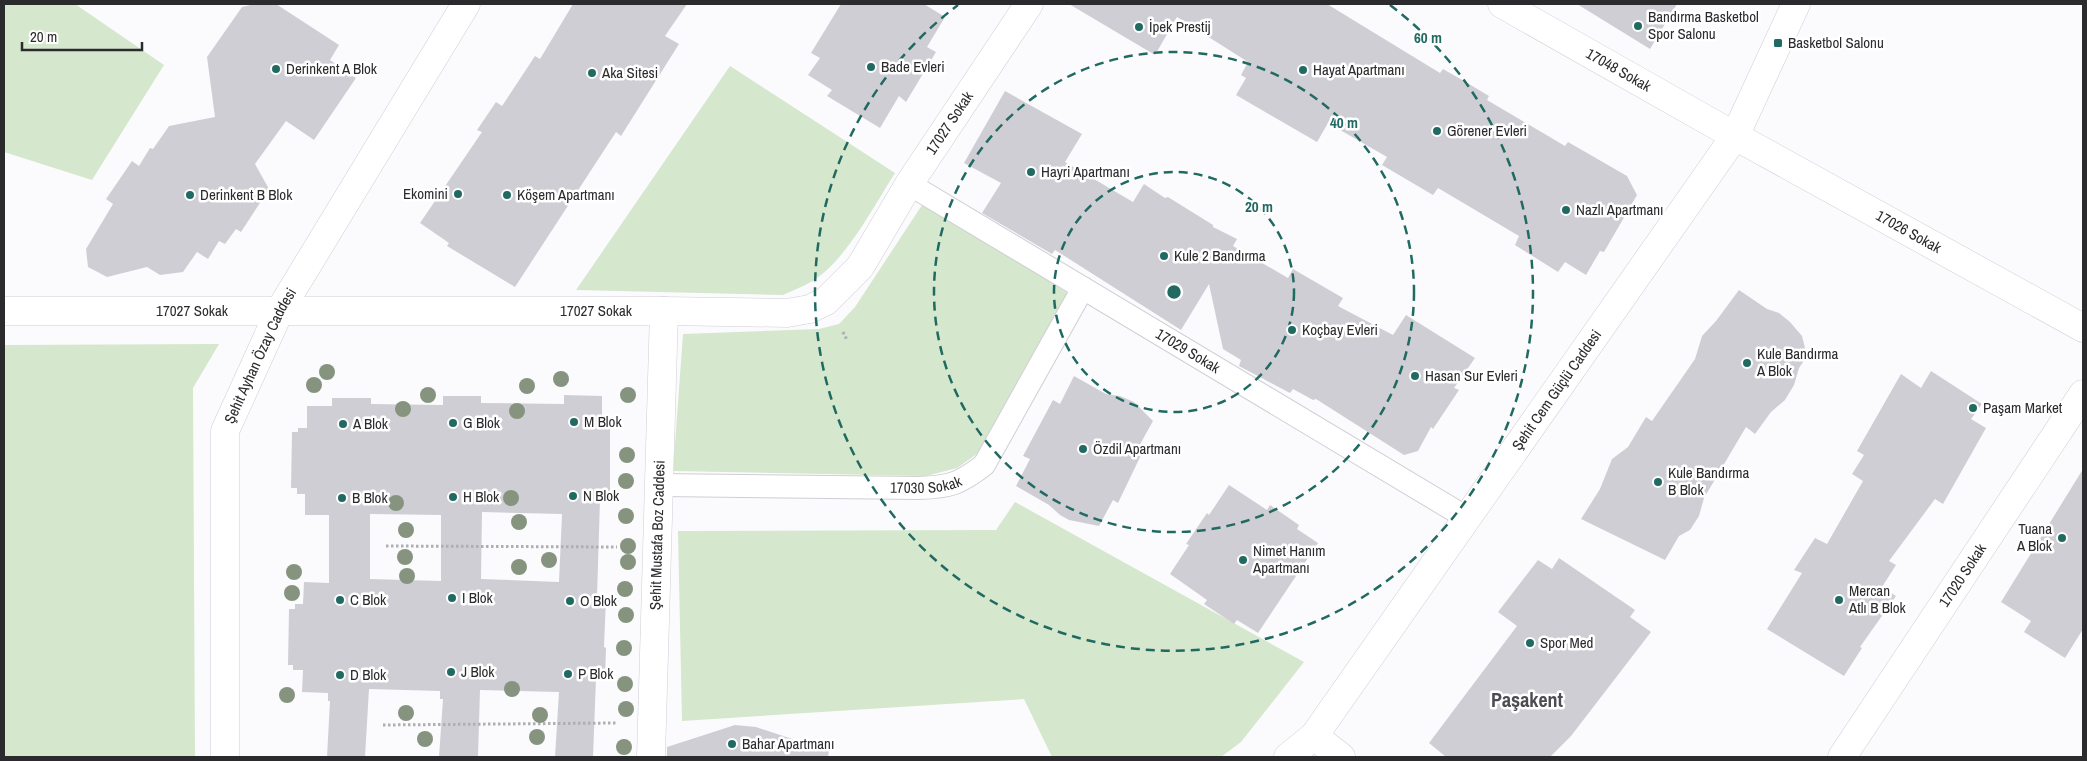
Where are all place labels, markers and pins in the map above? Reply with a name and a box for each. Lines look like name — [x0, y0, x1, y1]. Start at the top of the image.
place label: Bandırma Basketbol Spor Salonu — [1648, 6, 1759, 44]
place label: İpek Prestij — [1149, 16, 1211, 37]
marker: Bandırma Basketbol Spor Salonu — [1632, 20, 1644, 32]
marker: İpek Prestij — [1133, 21, 1145, 33]
place label: Basketbol Salonu — [1788, 32, 1884, 53]
marker: Basketbol Salonu — [1772, 37, 1784, 49]
place label: Bade Evleri — [881, 56, 945, 77]
place label: Derinkent A Blok — [286, 58, 378, 79]
place label: Hayat Apartmanı — [1313, 59, 1405, 80]
marker: Bade Evleri — [865, 61, 877, 73]
place label: Aka Sitesi — [601, 62, 658, 83]
marker: Derinkent A Blok — [270, 63, 282, 75]
marker: Hayat Apartmanı — [1297, 64, 1309, 76]
marker: Aka Sitesi — [586, 67, 598, 79]
place label: Görener Evleri — [1447, 120, 1527, 141]
marker: Görener Evleri — [1431, 125, 1443, 137]
place label: Hayri Apartmanı — [1041, 161, 1130, 182]
marker: Hayri Apartmanı — [1025, 166, 1037, 178]
place label: Ekomini — [403, 183, 448, 204]
place label: Derinkent B Blok — [200, 184, 293, 205]
place label: Köşem Apartmanı — [517, 184, 615, 205]
marker: Ekomini — [452, 188, 464, 200]
marker: Derinkent B Blok — [184, 189, 196, 201]
marker: Köşem Apartmanı — [501, 189, 513, 201]
place label: Nazlı Apartmanı — [1576, 199, 1664, 220]
marker: Nazlı Apartmanı — [1560, 204, 1572, 216]
place label: Kule 2 Bandırma — [1174, 245, 1266, 266]
marker: Kule 2 Bandırma — [1158, 250, 1170, 262]
centre of rings — [1165, 283, 1183, 301]
place label: Koçbay Evleri — [1302, 319, 1378, 340]
marker: Koçbay Evleri — [1286, 324, 1298, 336]
place label: Kule Bandırma A Blok — [1756, 343, 1839, 381]
marker: Kule Bandırma A Blok — [1741, 357, 1753, 369]
place label: Hasan Sur Evleri — [1425, 365, 1518, 386]
marker: Hasan Sur Evleri — [1409, 370, 1421, 382]
place label: Paşam Market — [1983, 397, 2063, 418]
marker: Paşam Market — [1967, 402, 1979, 414]
place label: M Blok — [584, 411, 622, 432]
place label: G Blok — [463, 412, 501, 433]
place label: A Blok — [352, 413, 389, 434]
marker: M Blok — [568, 416, 580, 428]
marker: G Blok — [447, 417, 459, 429]
marker: A Blok — [337, 418, 349, 430]
place label: Özdil Apartmanı — [1093, 438, 1181, 459]
marker: Özdil Apartmanı — [1077, 443, 1089, 455]
place label: Kule Bandırma B Blok — [1668, 462, 1750, 500]
marker: Kule Bandırma B Blok — [1652, 476, 1664, 488]
place label: N Blok — [583, 485, 620, 506]
place label: H Blok — [463, 486, 500, 507]
place label: B Blok — [352, 487, 388, 508]
marker: N Blok — [567, 490, 579, 502]
marker: H Blok — [447, 491, 459, 503]
marker: B Blok — [336, 492, 348, 504]
place label: Tuana A Blok — [2016, 518, 2053, 556]
marker: Tuana A Blok — [2056, 532, 2068, 544]
place label: Nimet Hanım Apartmanı — [1252, 540, 1325, 578]
marker: Nimet Hanım Apartmanı — [1237, 554, 1249, 566]
place label: Mercan Atlı B Blok — [1848, 580, 1907, 618]
place label: I Blok — [462, 587, 494, 608]
place label: C Blok — [350, 589, 387, 610]
place label: O Blok — [580, 590, 618, 611]
marker: I Blok — [446, 592, 458, 604]
marker: C Blok — [334, 594, 346, 606]
marker: Mercan Atlı B Blok — [1833, 594, 1845, 606]
marker: O Blok — [564, 595, 576, 607]
place label: Spor Med — [1540, 632, 1593, 653]
marker: Spor Med — [1524, 637, 1536, 649]
place label: J Blok — [461, 661, 495, 682]
place label: P Blok — [578, 663, 614, 684]
place label: D Blok — [350, 664, 387, 685]
marker: J Blok — [445, 666, 457, 678]
marker: P Blok — [562, 668, 574, 680]
marker: D Blok — [334, 669, 346, 681]
place label: Bahar Apartmanı — [742, 733, 834, 754]
marker: Bahar Apartmanı — [726, 738, 738, 750]

